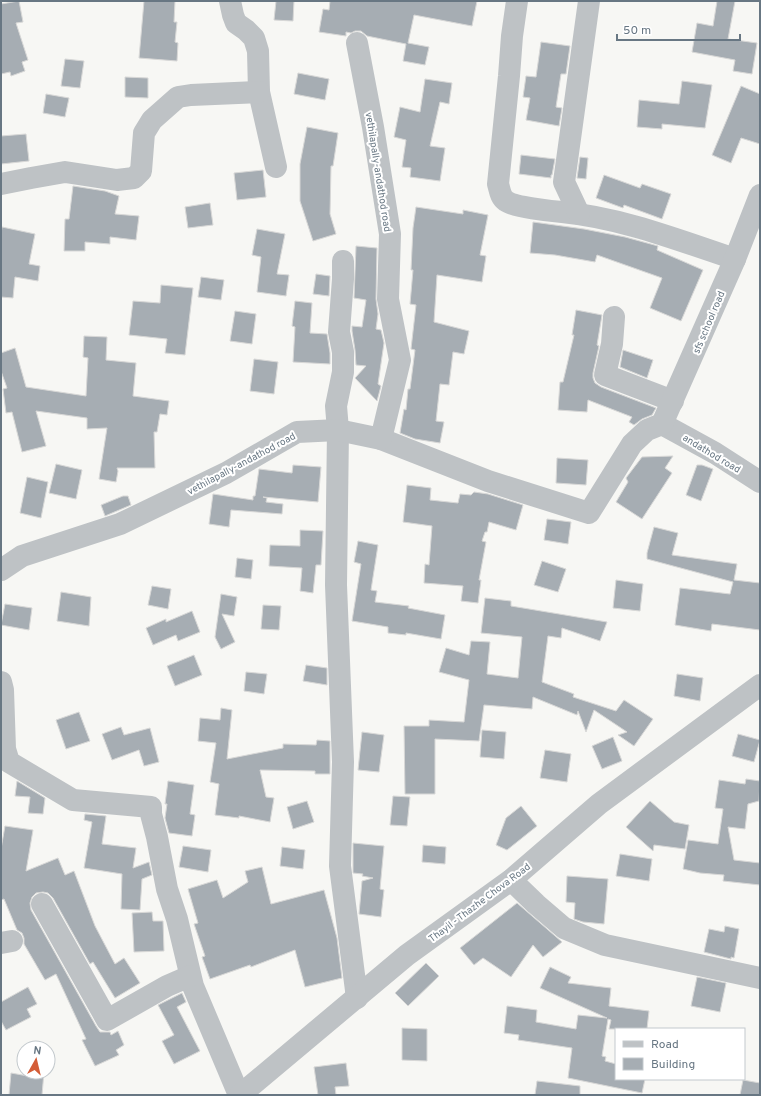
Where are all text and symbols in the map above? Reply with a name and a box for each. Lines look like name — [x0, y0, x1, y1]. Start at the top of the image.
scale bar — [617, 16, 740, 42]
text: 50 m — [623, 23, 651, 39]
street label: vethilapally-andathod road — [362, 111, 393, 233]
street label: sfs school road — [690, 289, 728, 356]
street label: vethilapally-andathod road — [185, 430, 298, 498]
street label: andathod road — [680, 432, 743, 477]
street label: Thayil - Thazhe Chova Road — [426, 861, 533, 946]
legend — [615, 1028, 745, 1080]
text: Road — [651, 1037, 679, 1053]
north arrow — [16, 1040, 56, 1080]
text: N — [32, 1044, 42, 1059]
text: Building — [651, 1057, 695, 1073]

